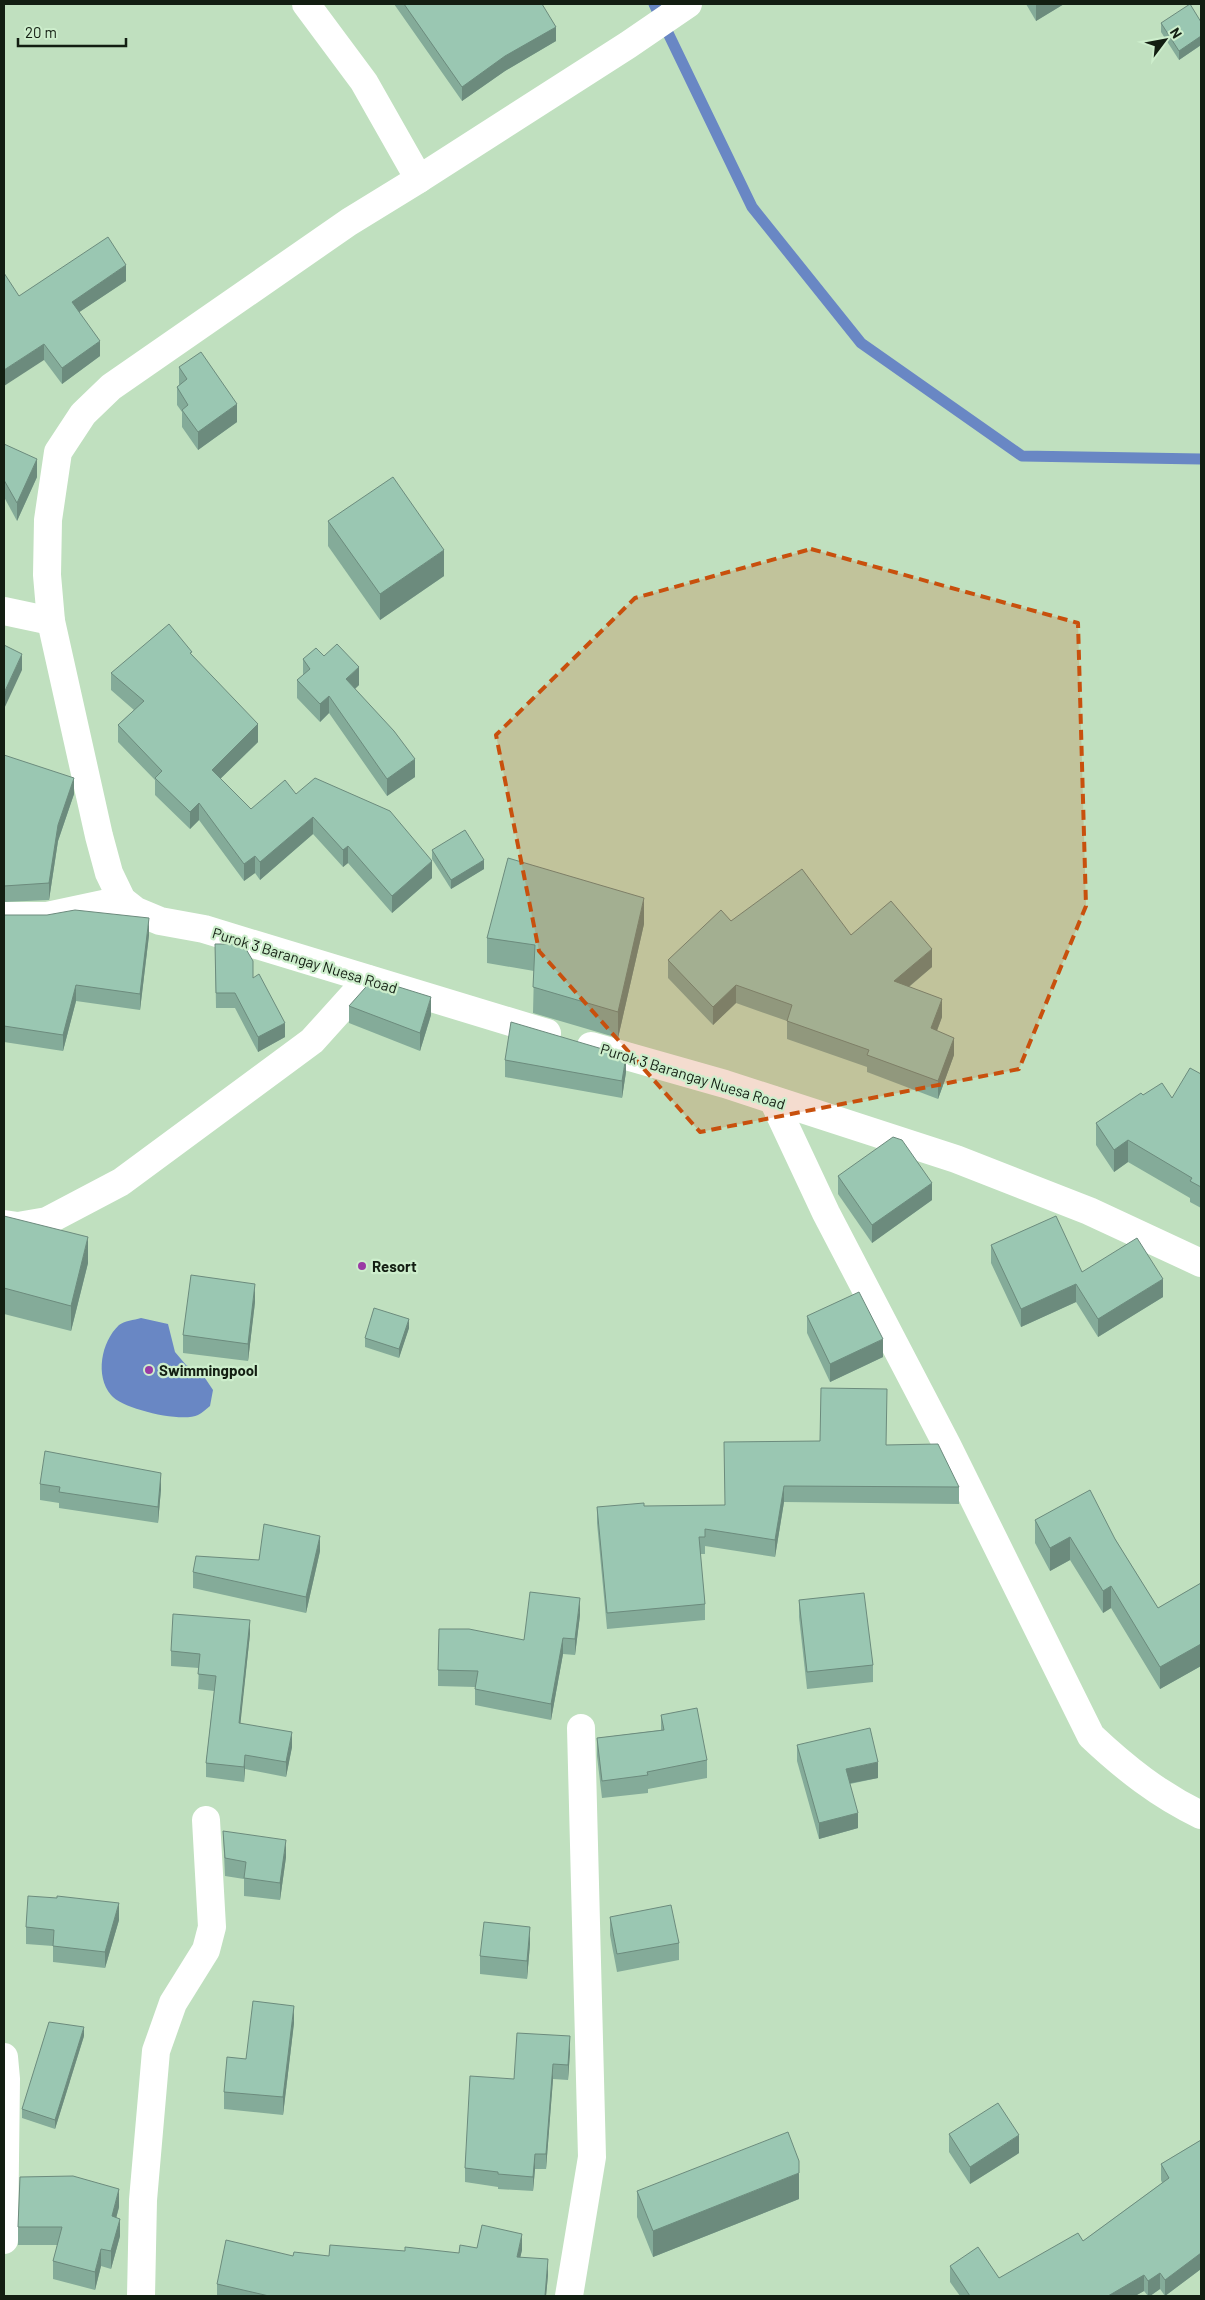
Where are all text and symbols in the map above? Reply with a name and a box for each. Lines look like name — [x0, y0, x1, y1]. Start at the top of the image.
scale bar — [18, 15, 125, 47]
north arrow — [1140, 15, 1190, 65]
text: 20 m — [25, 23, 57, 41]
text: N — [1167, 24, 1186, 41]
street label: Purok 3 Barangay Nuesa Road — [210, 923, 400, 997]
street label: Purok 3 Barangay Nuesa Road — [598, 1039, 788, 1113]
place label: Resort — [372, 1257, 417, 1275]
marker: Resort — [356, 1260, 368, 1272]
place label: Swimmingpool — [159, 1361, 258, 1379]
marker: Swimmingpool — [143, 1364, 155, 1376]

